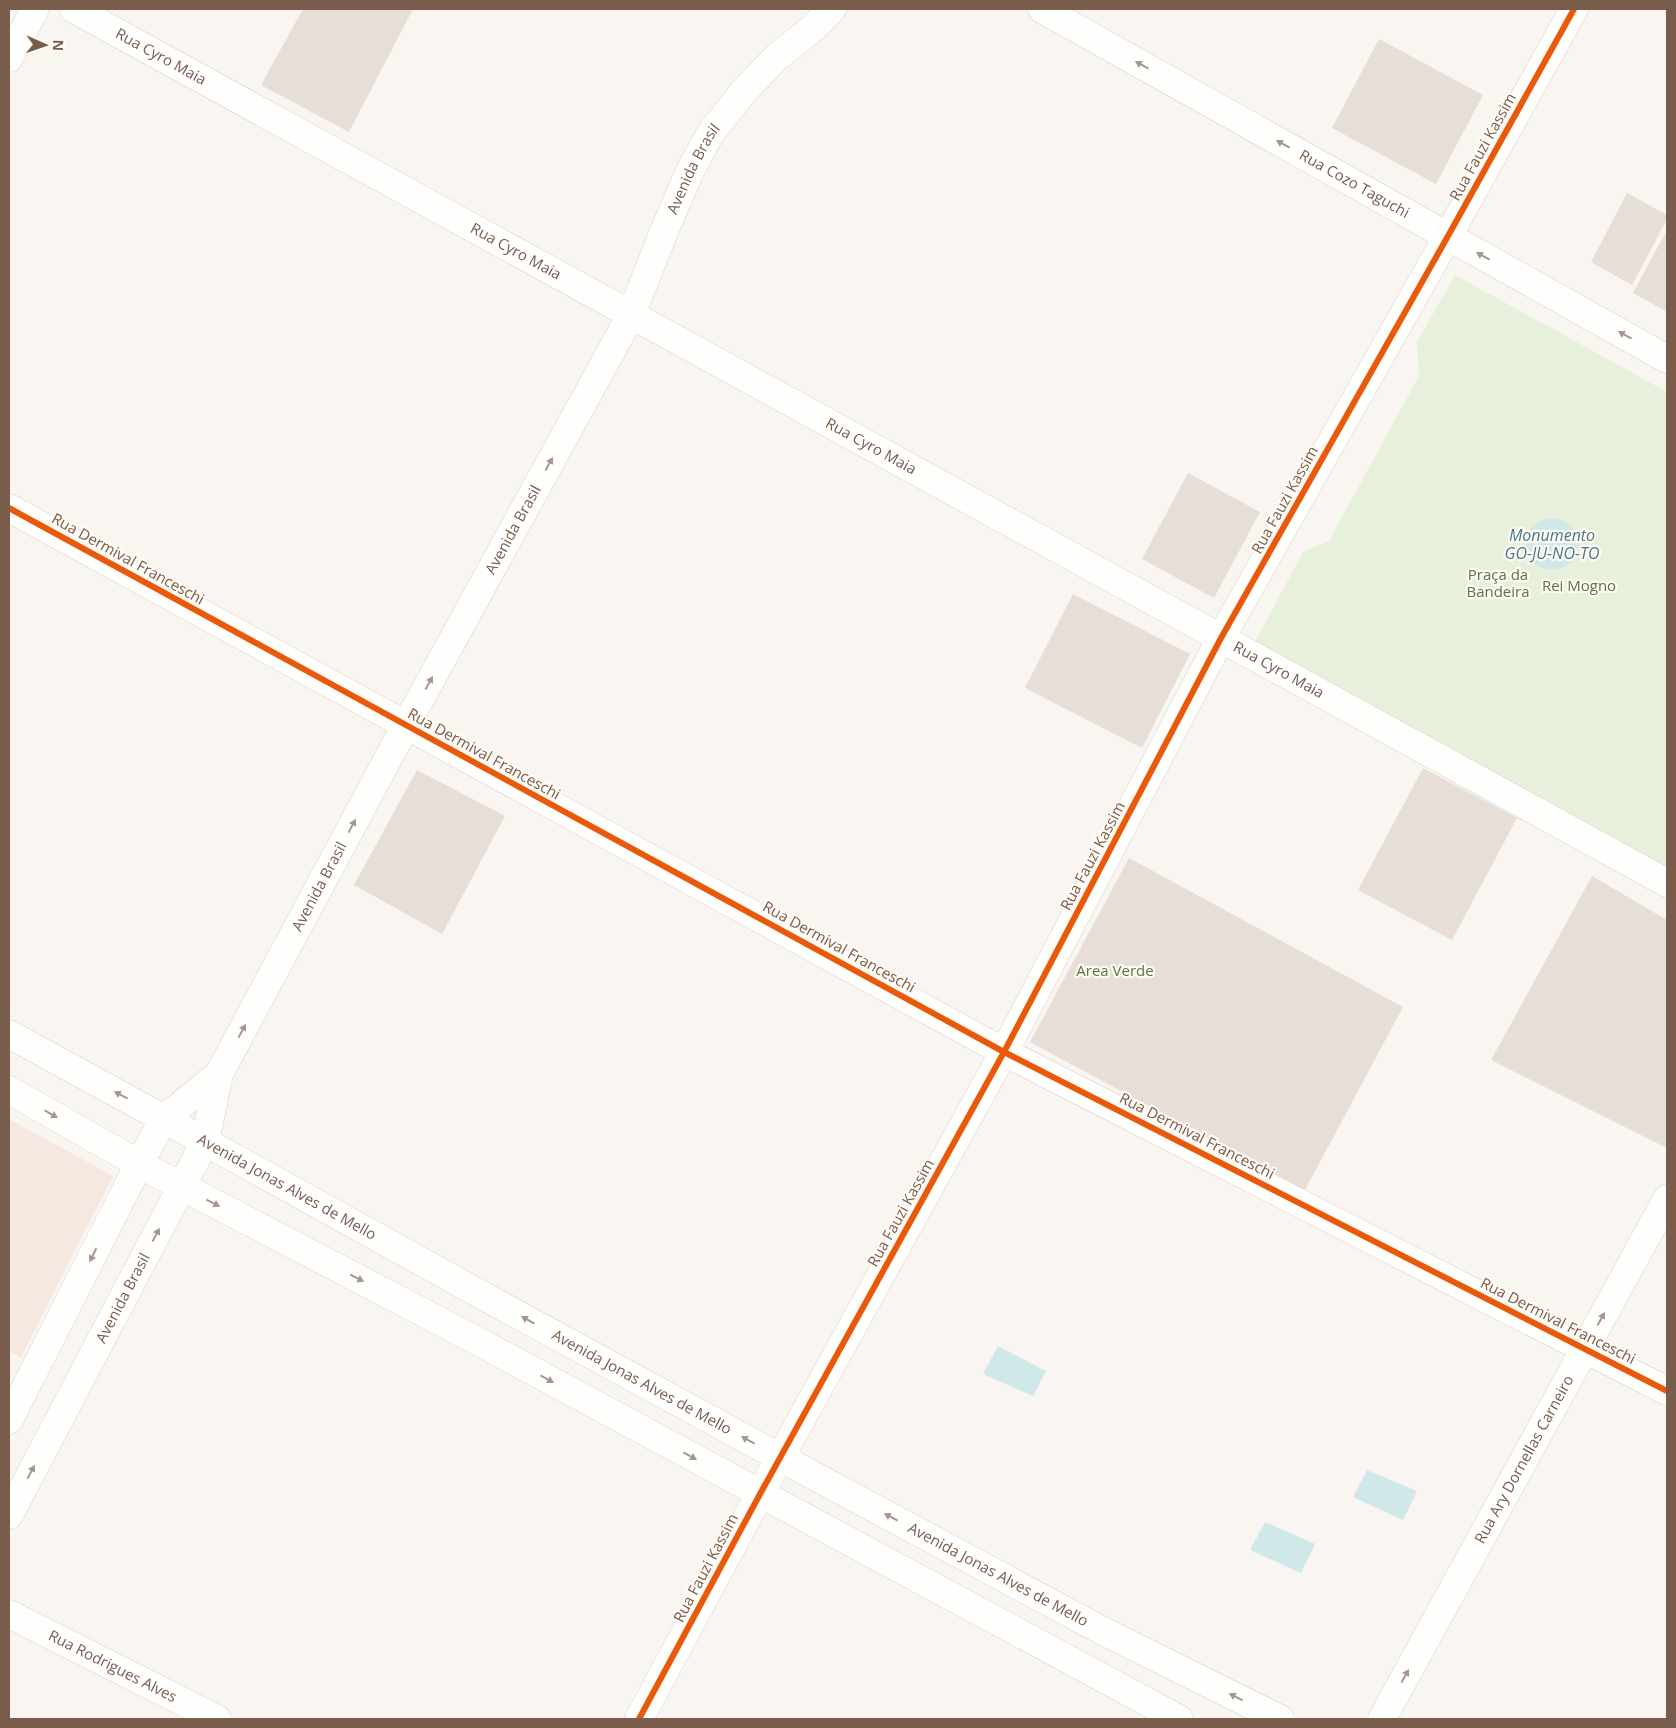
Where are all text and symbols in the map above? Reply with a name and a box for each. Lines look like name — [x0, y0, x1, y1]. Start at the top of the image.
north arrow — [20, 20, 70, 70]
street label: Rua Cyro Maia — [112, 23, 210, 89]
text: N — [49, 39, 68, 51]
one-way arrow — [1135, 60, 1148, 69]
street label: Rua Fauzi Kassim — [1444, 89, 1520, 204]
street label: Avenida Brasil — [662, 119, 724, 217]
one-way arrow — [1276, 140, 1291, 148]
street label: Rua Cozo Taguchi — [1296, 144, 1414, 222]
street label: Rua Cyro Maia — [467, 218, 565, 284]
one-way arrow — [1476, 251, 1490, 260]
one-way arrow — [1617, 331, 1632, 339]
street label: Rua Cyro Maia — [822, 412, 920, 478]
street label: Rua Fauzi Kassim — [1246, 442, 1322, 557]
one-way arrow — [545, 457, 553, 471]
street label: Avenida Brasil — [480, 481, 545, 577]
street label: Rua Dermival Franceschi — [49, 508, 208, 608]
water label: Monumento GO-JU-NO-TO — [1505, 524, 1600, 564]
park label: Praça da Bandeira — [1466, 564, 1530, 601]
park label: Rei Mogno — [1542, 575, 1616, 595]
street label: Rua Cyro Maia — [1230, 636, 1328, 702]
one-way arrow — [425, 676, 433, 691]
street label: Rua Dermival Franceschi — [405, 703, 564, 803]
street label: Rua Fauzi Kassim — [1055, 798, 1129, 913]
one-way arrow — [348, 819, 356, 833]
street label: Avenida Brasil — [286, 838, 351, 934]
street label: Rua Dermival Franceschi — [760, 896, 919, 996]
park label: Area Verde — [1076, 960, 1154, 980]
one-way arrow — [238, 1024, 246, 1038]
street label: Rua Dermival Franceschi — [1116, 1087, 1278, 1183]
one-way arrow — [115, 1091, 128, 1100]
one-way arrow — [44, 1109, 58, 1118]
street label: Avenida Jonas Alves de Mello — [194, 1128, 380, 1244]
street label: Rua Fauzi Kassim — [862, 1155, 938, 1270]
one-way arrow — [206, 1199, 220, 1207]
one-way arrow — [152, 1228, 160, 1242]
one-way arrow — [89, 1247, 97, 1262]
street label: Avenida Brasil — [90, 1249, 154, 1346]
street label: Rua Dermival Franceschi — [1477, 1272, 1639, 1368]
one-way arrow — [350, 1274, 364, 1282]
one-way arrow — [1597, 1312, 1605, 1326]
one-way arrow — [521, 1316, 535, 1324]
street label: Avenida Jonas Alves de Mello — [549, 1324, 736, 1438]
street label: Rua Ary Dornellas Carneiro — [1469, 1371, 1578, 1547]
one-way arrow — [540, 1374, 554, 1383]
one-way arrow — [740, 1436, 755, 1444]
one-way arrow — [683, 1452, 697, 1460]
one-way arrow — [27, 1465, 36, 1478]
street label: Rua Fauzi Kassim — [668, 1510, 742, 1625]
one-way arrow — [883, 1513, 898, 1521]
street label: Avenida Jonas Alves de Mello — [905, 1517, 1092, 1630]
street label: Rua Rodrigues Alves — [45, 1625, 181, 1706]
one-way arrow — [1401, 1669, 1409, 1684]
one-way arrow — [1229, 1693, 1243, 1701]

